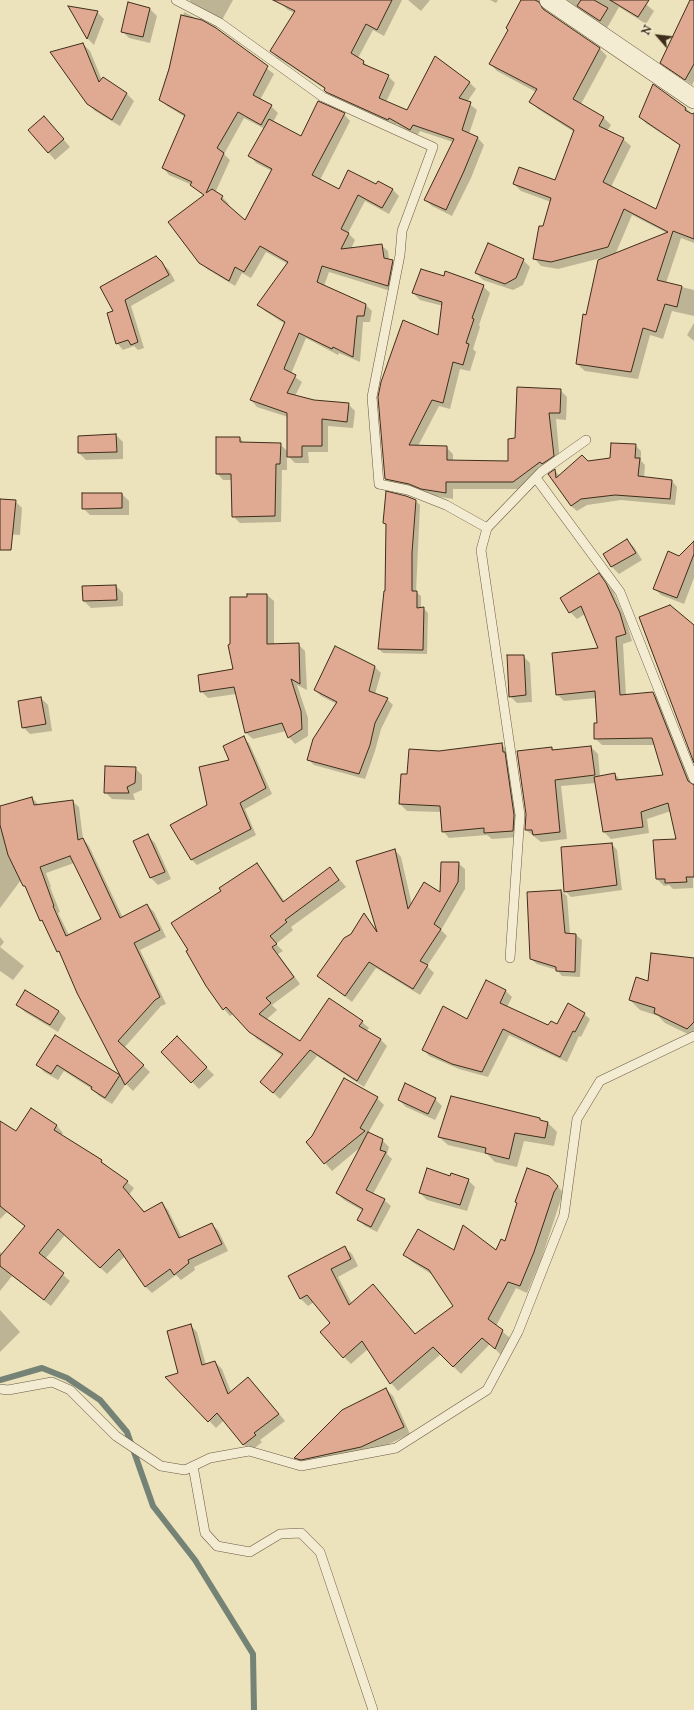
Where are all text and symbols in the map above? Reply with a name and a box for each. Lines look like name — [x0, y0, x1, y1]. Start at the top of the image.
north arrow — [638, 16, 678, 56]
text: N — [639, 23, 655, 37]

